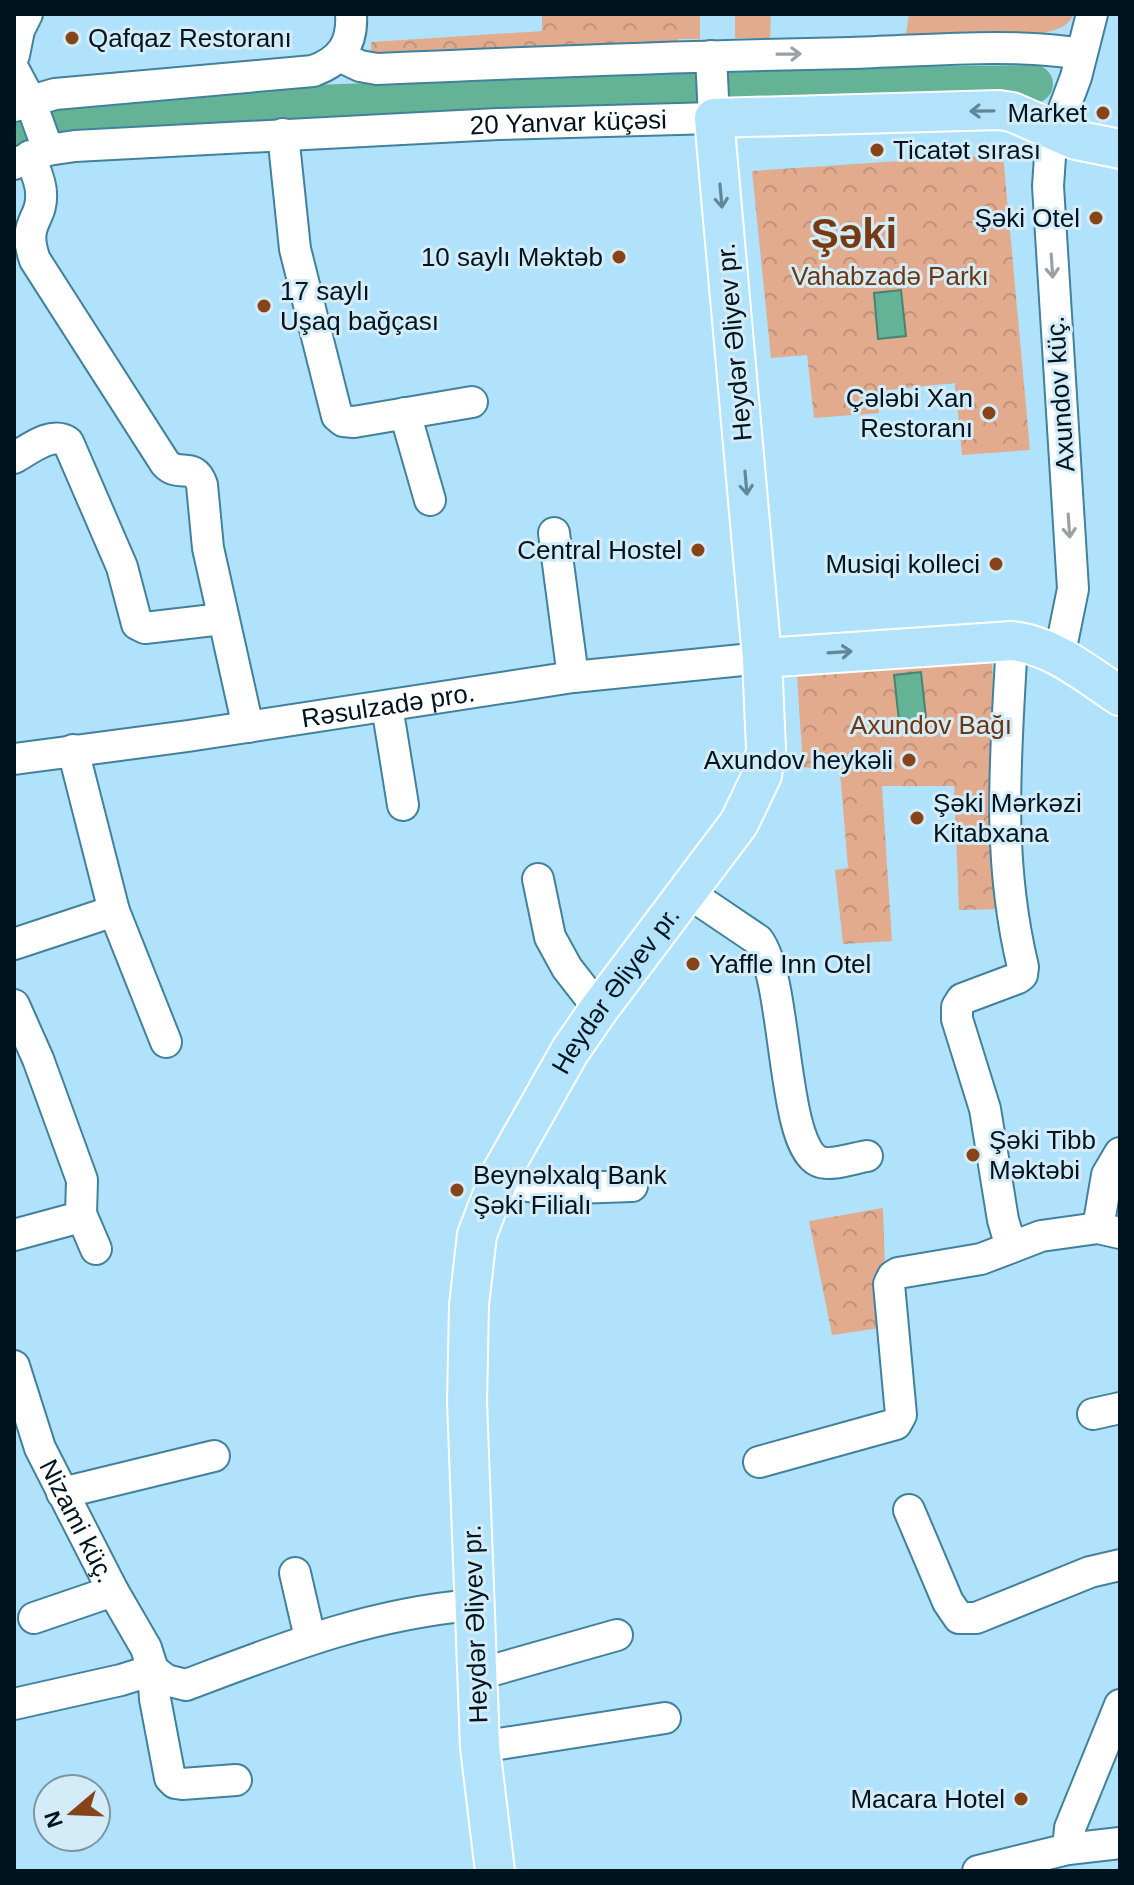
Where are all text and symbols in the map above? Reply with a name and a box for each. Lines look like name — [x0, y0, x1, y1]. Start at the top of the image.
place label: Qafqaz Restoranı — [88, 23, 292, 53]
marker: Qafqaz Restoranı — [63, 29, 81, 47]
one-way arrow — [775, 46, 802, 62]
place label: Market — [1008, 98, 1088, 128]
one-way arrow — [969, 103, 996, 118]
street label: 20 Yanvar küçəsi — [469, 104, 667, 140]
marker: Market — [1094, 104, 1112, 122]
place label: Ticatət sırası — [893, 135, 1041, 165]
marker: Ticatət sırası — [868, 141, 886, 159]
one-way arrow — [714, 182, 729, 209]
place label: Şəki Otel — [975, 203, 1080, 233]
marker: Şəki Otel — [1087, 209, 1105, 227]
district label: Şəki — [811, 210, 897, 257]
place label: 10 saylı Məktəb — [421, 242, 603, 272]
street label: Heydər Əliyev pr. — [710, 242, 758, 442]
marker: 10 saylı Məktəb — [610, 248, 628, 266]
one-way arrow — [1045, 252, 1060, 279]
park label: Vahabzadə Parkı — [791, 261, 989, 291]
place label: 17 saylı Uşaq bağçası — [280, 276, 439, 336]
marker: 17 saylı Uşaq bağçası — [255, 297, 273, 315]
street label: Axundov küç. — [1040, 315, 1080, 473]
place label: Çələbi Xan Restoranı — [846, 383, 973, 443]
marker: Çələbi Xan Restoranı — [980, 404, 998, 422]
one-way arrow — [739, 469, 754, 496]
one-way arrow — [1061, 512, 1076, 539]
place label: Central Hostel — [517, 535, 682, 565]
marker: Central Hostel — [689, 541, 707, 559]
place label: Musiqi kolleci — [825, 549, 980, 579]
marker: Musiqi kolleci — [987, 555, 1005, 573]
one-way arrow — [826, 644, 853, 659]
street label: Rəsulzadə pro. — [299, 677, 477, 733]
park label: Axundov Bağı — [850, 710, 1012, 740]
place label: Axundov heykəli — [704, 745, 893, 775]
marker: Axundov heykəli — [900, 751, 918, 769]
place label: Şəki Mərkəzi Kitabxana — [933, 788, 1082, 848]
marker: Şəki Mərkəzi Kitabxana — [908, 809, 926, 827]
street label: Heydər Əliyev pr. — [545, 901, 686, 1079]
place label: Yaffle Inn Otel — [709, 949, 871, 979]
marker: Yaffle Inn Otel — [684, 955, 702, 973]
place label: Şəki Tibb Məktəbi — [989, 1125, 1096, 1185]
marker: Şəki Tibb Məktəbi — [964, 1146, 982, 1164]
place label: Beynəlxalq Bank Şəki Filialı — [473, 1160, 668, 1220]
marker: Beynəlxalq Bank Şəki Filialı — [448, 1181, 466, 1199]
street label: Nizami küç. — [33, 1454, 121, 1588]
street label: Heydər Əliyev pr. — [457, 1524, 493, 1724]
north arrow — [32, 1773, 112, 1853]
place label: Macara Hotel — [850, 1784, 1005, 1814]
marker: Macara Hotel — [1012, 1790, 1030, 1808]
text: N — [39, 1808, 68, 1831]

